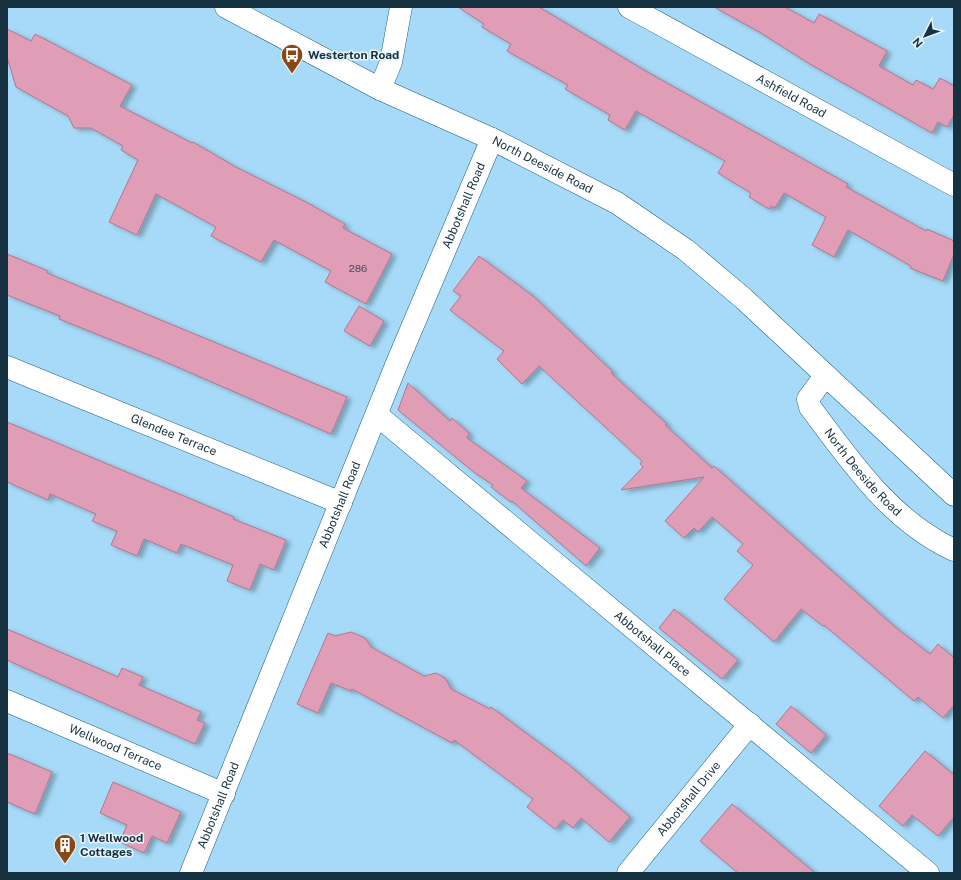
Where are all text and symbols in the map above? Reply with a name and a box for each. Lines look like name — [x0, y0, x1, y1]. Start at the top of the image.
north arrow — [905, 16, 945, 56]
text: N — [910, 35, 925, 50]
bus stop icon: Westerton Road — [279, 42, 305, 75]
place label: Westerton Road — [308, 48, 399, 62]
street label: Ashfield Road — [754, 71, 829, 121]
street label: North Deeside Road — [490, 133, 595, 196]
street label: Abbotshall Road — [439, 160, 488, 251]
house number: 286 — [349, 262, 367, 274]
street label: Glendee Terrace — [129, 411, 219, 459]
street label: North Deeside Road — [821, 426, 904, 519]
street label: Abbotshall Road — [316, 460, 363, 550]
street label: Abbotshall Place — [611, 608, 693, 680]
street label: Wellwood Terrace — [67, 721, 164, 774]
street label: Abbotshall Drive — [654, 758, 724, 839]
street label: Abbotshall Road — [195, 760, 242, 851]
place label: 1 Wellwood Cottages — [80, 831, 143, 859]
building icon: 1 Wellwood Cottages — [52, 832, 78, 865]

